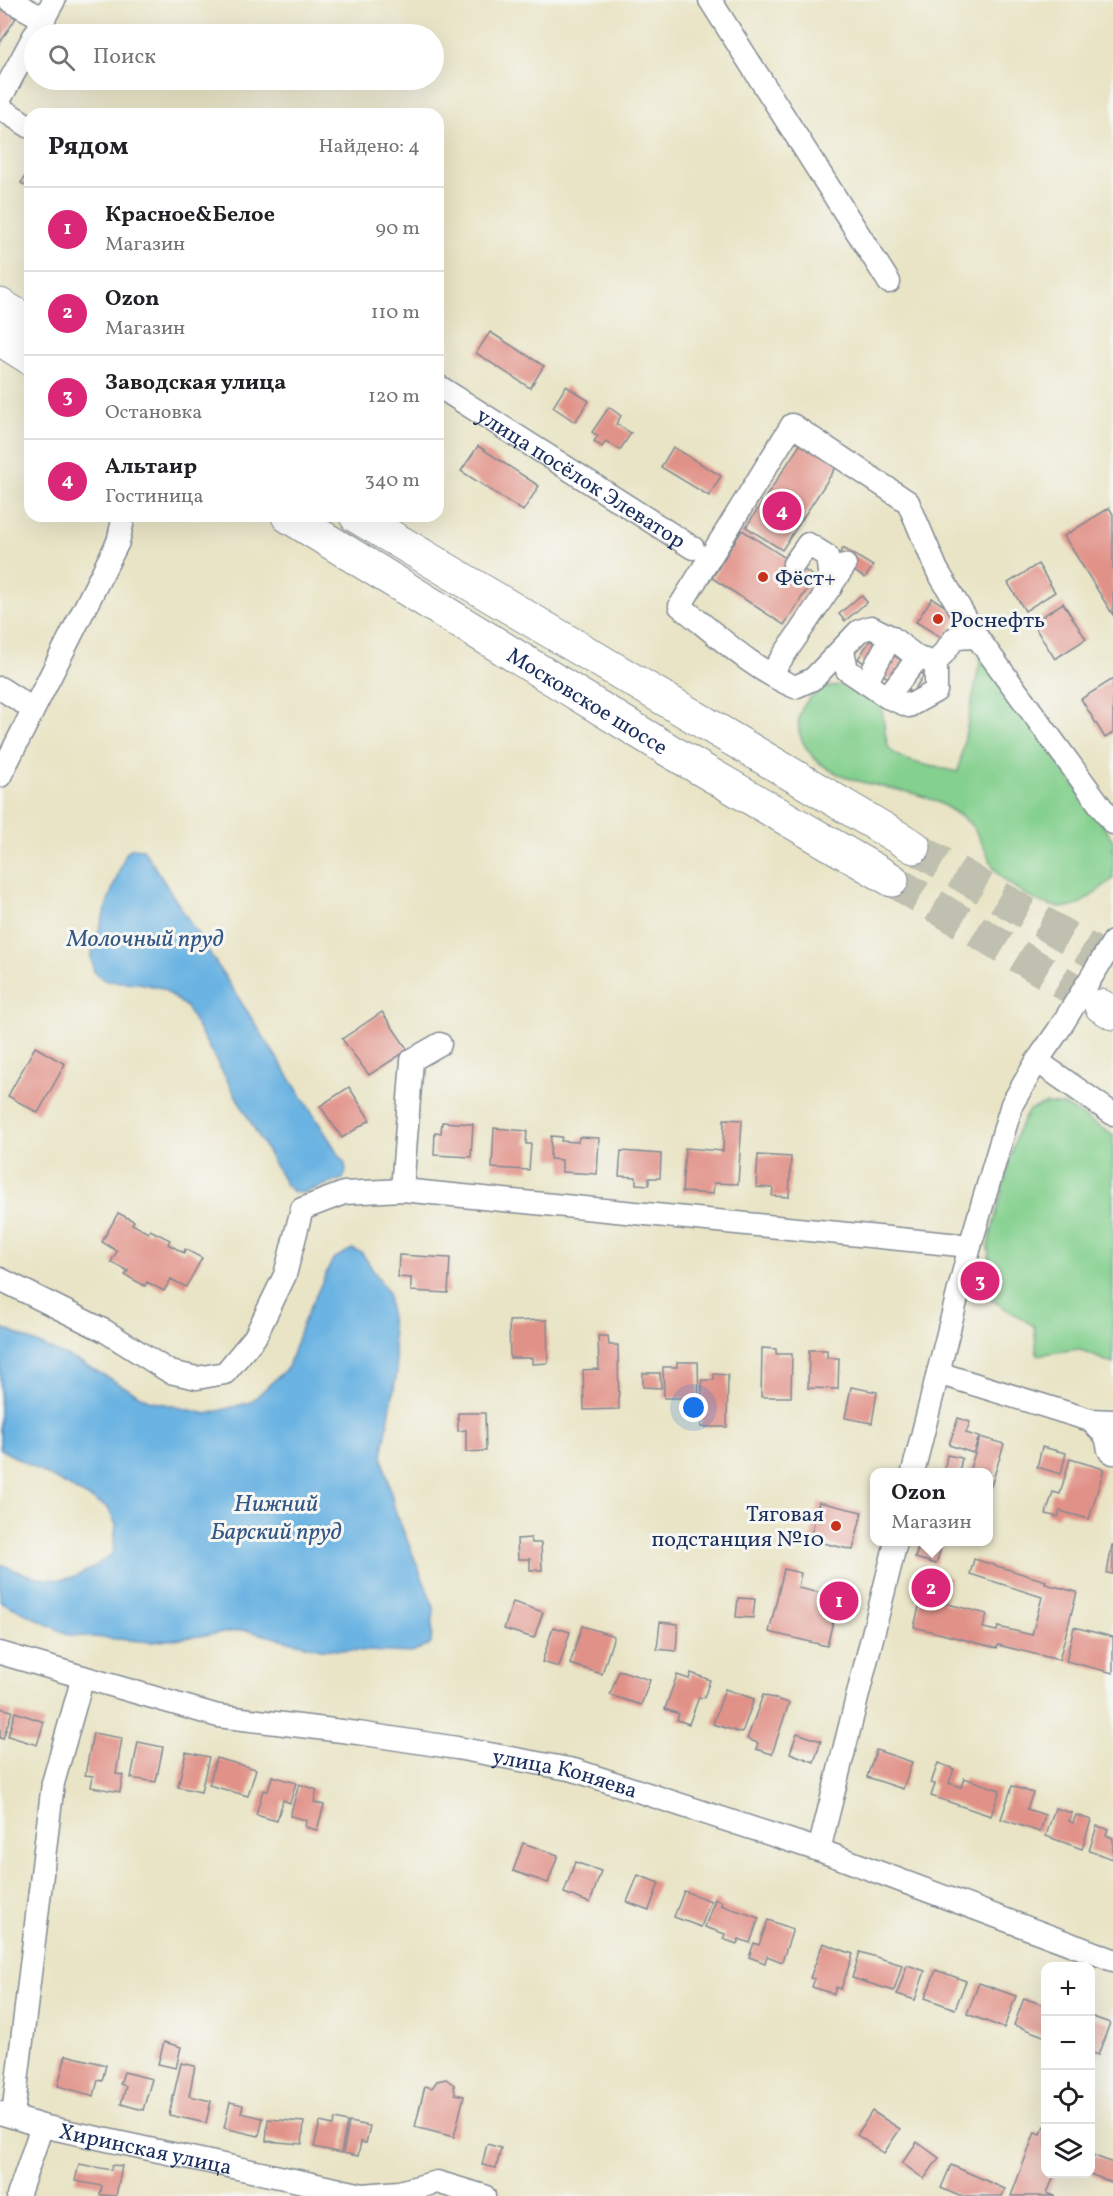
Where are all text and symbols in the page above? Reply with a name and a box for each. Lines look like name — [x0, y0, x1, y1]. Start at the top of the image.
search box — [24, 24, 444, 90]
icon: search — [45, 41, 78, 74]
text: Поиск — [93, 42, 156, 73]
text: Рядом — [48, 129, 128, 165]
text: Найдено: 4 — [319, 133, 420, 161]
text: Красное&Белое — [105, 200, 275, 231]
text: 1 — [63, 215, 72, 243]
text: 90 m — [376, 215, 420, 243]
text: Магазин — [105, 231, 185, 259]
text: Ozon — [105, 284, 160, 315]
text: 2 — [62, 299, 73, 327]
text: 110 m — [371, 299, 420, 327]
text: Магазин — [105, 315, 185, 343]
text: Заводская улица — [105, 368, 286, 399]
text: 3 — [62, 383, 73, 411]
text: 120 m — [368, 383, 420, 411]
text: Остановка — [105, 399, 202, 427]
street label: улица посёлок Элеватор — [469, 401, 691, 557]
text: Альтаир — [105, 452, 197, 483]
text: 4 — [61, 467, 74, 495]
text: 340 m — [364, 467, 420, 495]
text: Гостиница — [105, 483, 203, 511]
pin: 4 — [762, 488, 802, 534]
place label: Фёст+ — [775, 564, 836, 595]
marker: Фёст+ — [756, 570, 770, 584]
place label: Роснефть — [950, 606, 1045, 637]
marker: Роснефть — [931, 612, 945, 626]
street label: Московское шоссе — [500, 641, 673, 764]
water label: Молочный пруд — [66, 923, 223, 957]
pin: 3 — [960, 1258, 1000, 1304]
your location — [679, 1393, 708, 1422]
popup — [870, 1468, 993, 1546]
text: Ozon — [891, 1478, 946, 1509]
water label: Нижний Барский пруд — [211, 1488, 342, 1550]
place label: Тяговая подстанция №10 — [651, 1500, 824, 1556]
text: Магазин — [891, 1509, 972, 1537]
marker: Тяговая подстанция №10 — [829, 1519, 843, 1533]
pin: 2 — [912, 1566, 950, 1610]
pin: 1 — [820, 1578, 858, 1624]
street label: улица Коняева — [490, 1742, 641, 1808]
map controls — [1041, 1962, 1095, 2178]
button: + — [1041, 1962, 1095, 2016]
button: − — [1041, 2016, 1095, 2070]
button: locate — [1041, 2070, 1095, 2124]
street label: Хиринская улица — [56, 2117, 235, 2184]
button: layers — [1041, 2124, 1095, 2178]

